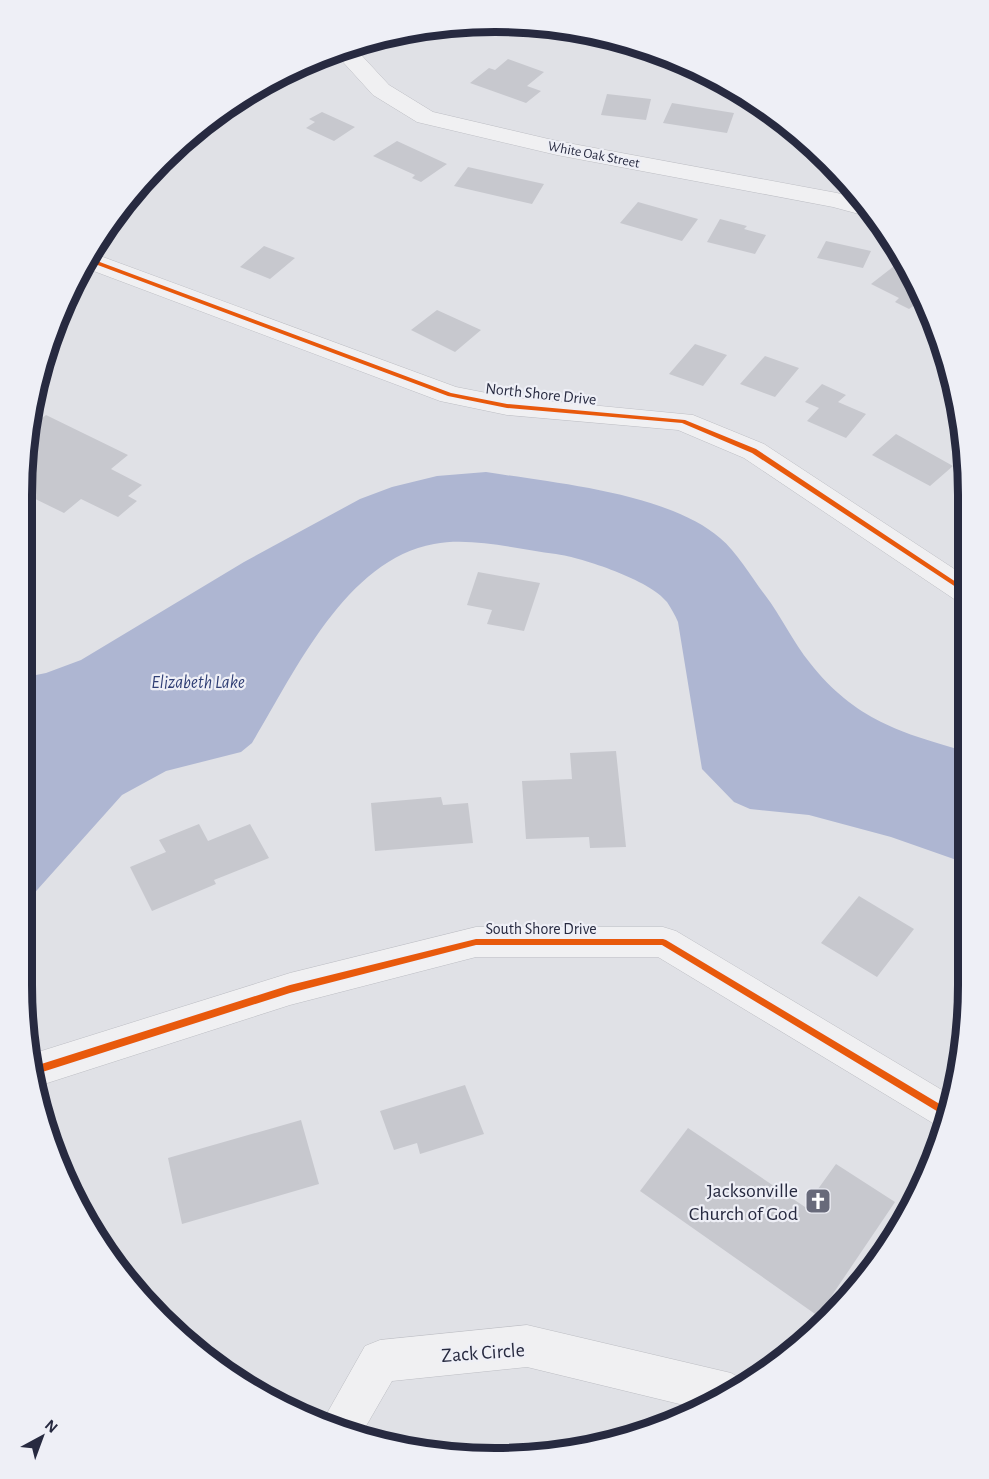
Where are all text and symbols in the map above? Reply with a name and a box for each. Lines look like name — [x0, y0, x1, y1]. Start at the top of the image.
street label: White Oak Street — [547, 139, 641, 171]
street label: North Shore Drive — [485, 380, 597, 408]
water label: Elizabeth Lake — [151, 674, 245, 692]
street label: South Shore Drive — [485, 921, 597, 937]
place label: Jacksonville Church of God — [689, 1181, 798, 1224]
church icon: Jacksonville Church of God — [803, 1186, 833, 1216]
street label: Zack Circle — [441, 1340, 525, 1366]
north arrow — [12, 1407, 72, 1467]
text: N — [42, 1417, 61, 1436]

